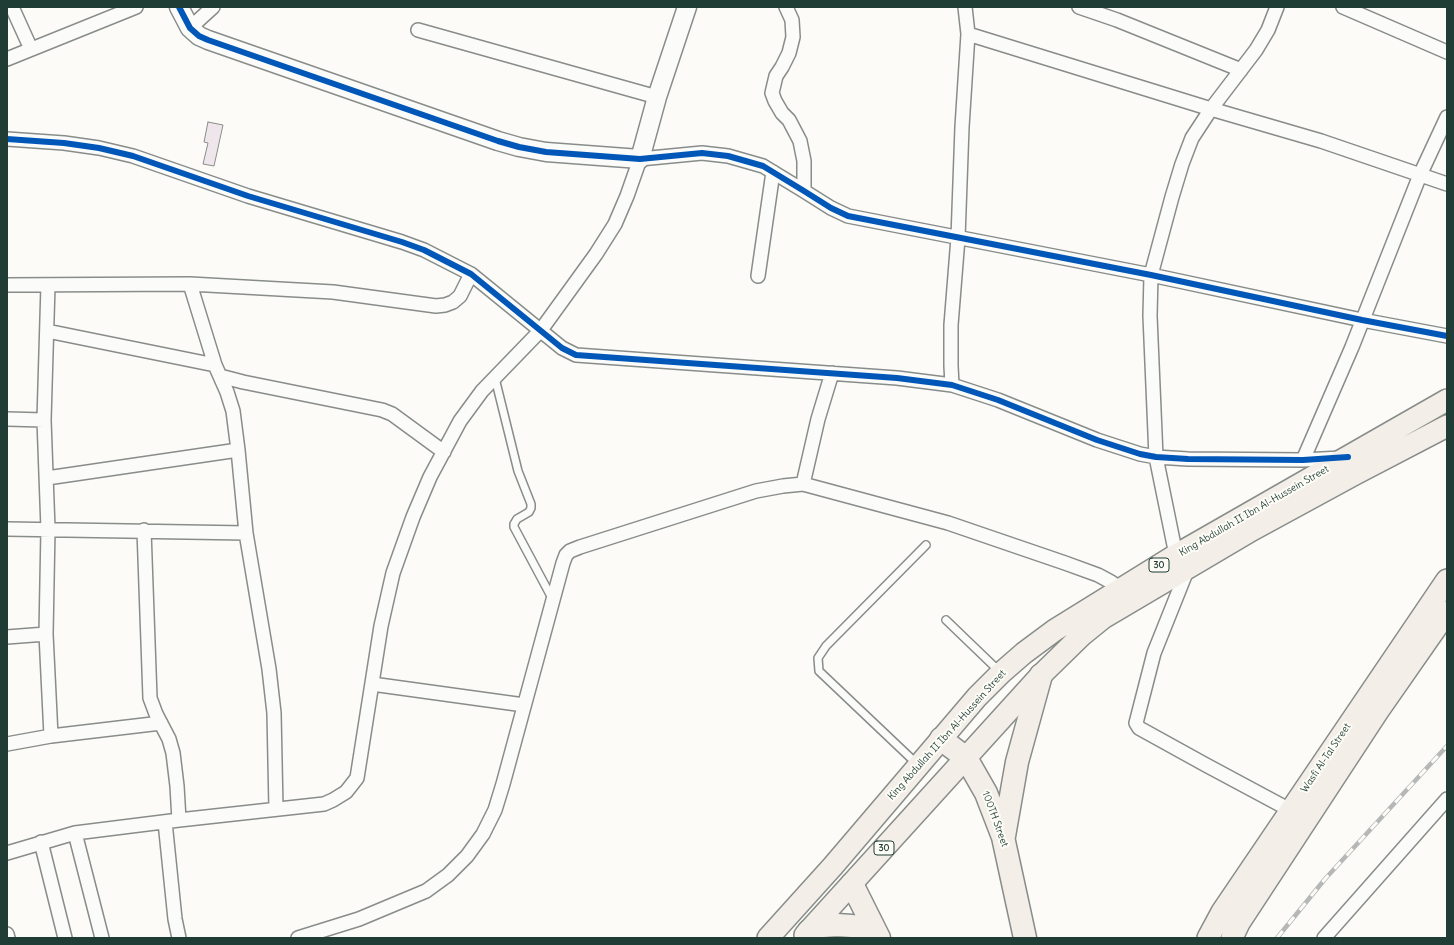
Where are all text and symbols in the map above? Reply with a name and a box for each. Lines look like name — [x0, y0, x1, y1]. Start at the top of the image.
street label: King Abdullah II Ibn Al-Hussein Street — [1177, 463, 1331, 559]
road number: 30 — [1149, 558, 1169, 572]
street label: King Abdullah II Ibn Al-Hussein Street — [885, 667, 1009, 803]
street label: Wasfi Al-Tal Street — [1298, 721, 1354, 795]
street label: 100TH Street — [979, 790, 1011, 848]
road number: 30 — [874, 841, 894, 855]

